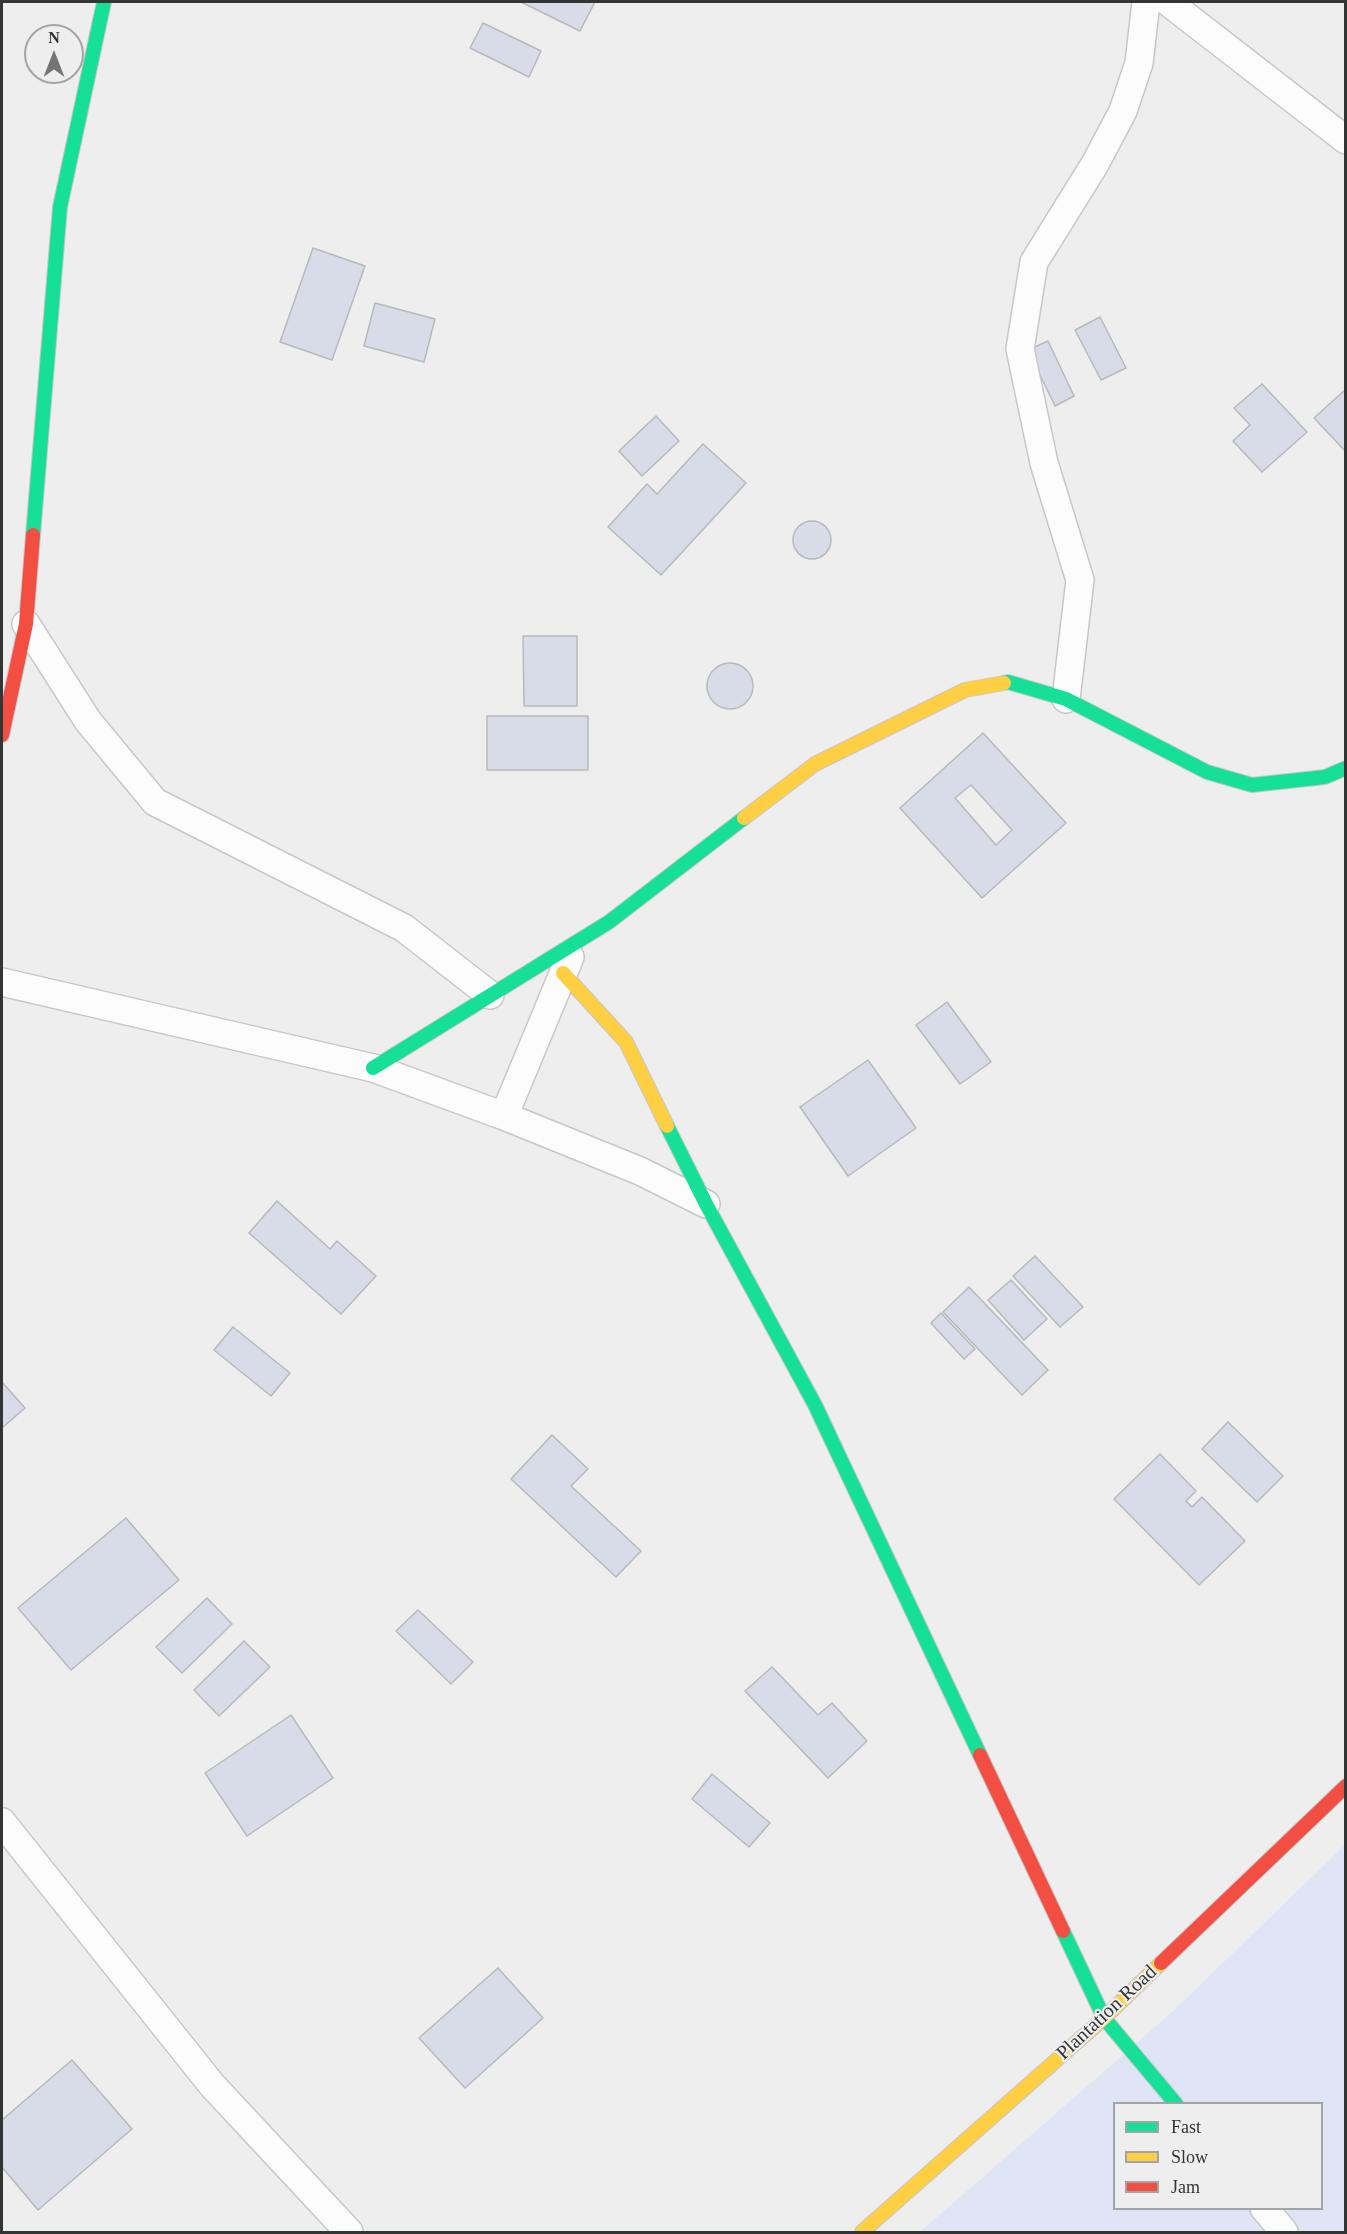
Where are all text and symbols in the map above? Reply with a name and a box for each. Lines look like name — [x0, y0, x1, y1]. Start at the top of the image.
north arrow — [24, 24, 84, 84]
text: N — [48, 29, 60, 46]
street label: Plantation Road — [1052, 1960, 1162, 2066]
legend — [1113, 2102, 1323, 2210]
text: Fast — [1171, 2117, 1201, 2137]
text: Slow — [1171, 2147, 1208, 2167]
text: Jam — [1171, 2177, 1200, 2197]

